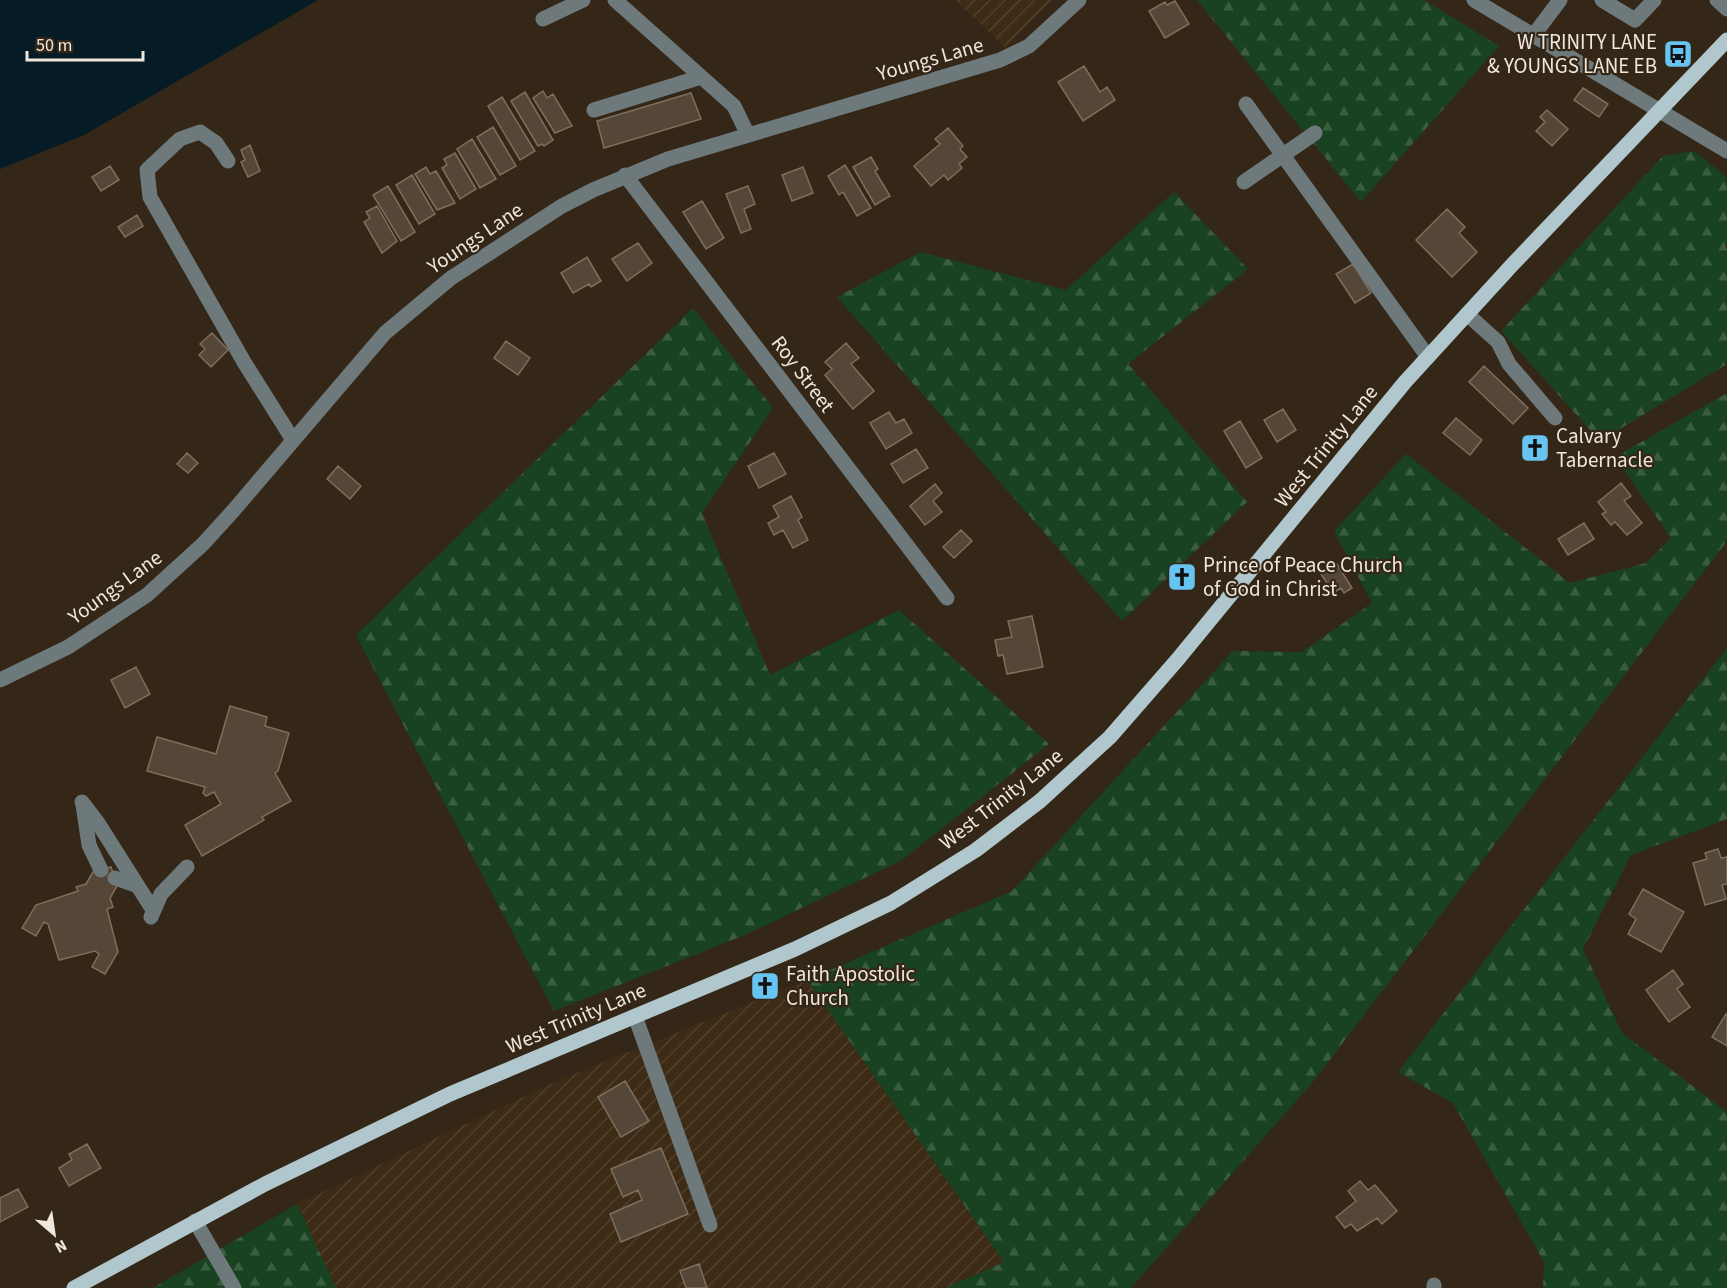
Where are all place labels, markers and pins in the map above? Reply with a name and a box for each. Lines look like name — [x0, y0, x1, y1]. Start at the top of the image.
place label: W TRINITY LANE & YOUNGS LANE EB — [1487, 27, 1657, 81]
bus stop icon: W TRINITY LANE & YOUNGS LANE EB — [1662, 38, 1694, 70]
place label: Calvary Tabernacle — [1556, 421, 1653, 475]
church icon: Calvary Tabernacle — [1519, 432, 1551, 464]
place label: Prince of Peace Church of God in Christ — [1203, 550, 1403, 604]
church icon: Prince of Peace Church of God in Christ — [1166, 561, 1198, 593]
place label: Faith Apostolic Church — [786, 959, 916, 1013]
church icon: Faith Apostolic Church — [749, 970, 781, 1002]

